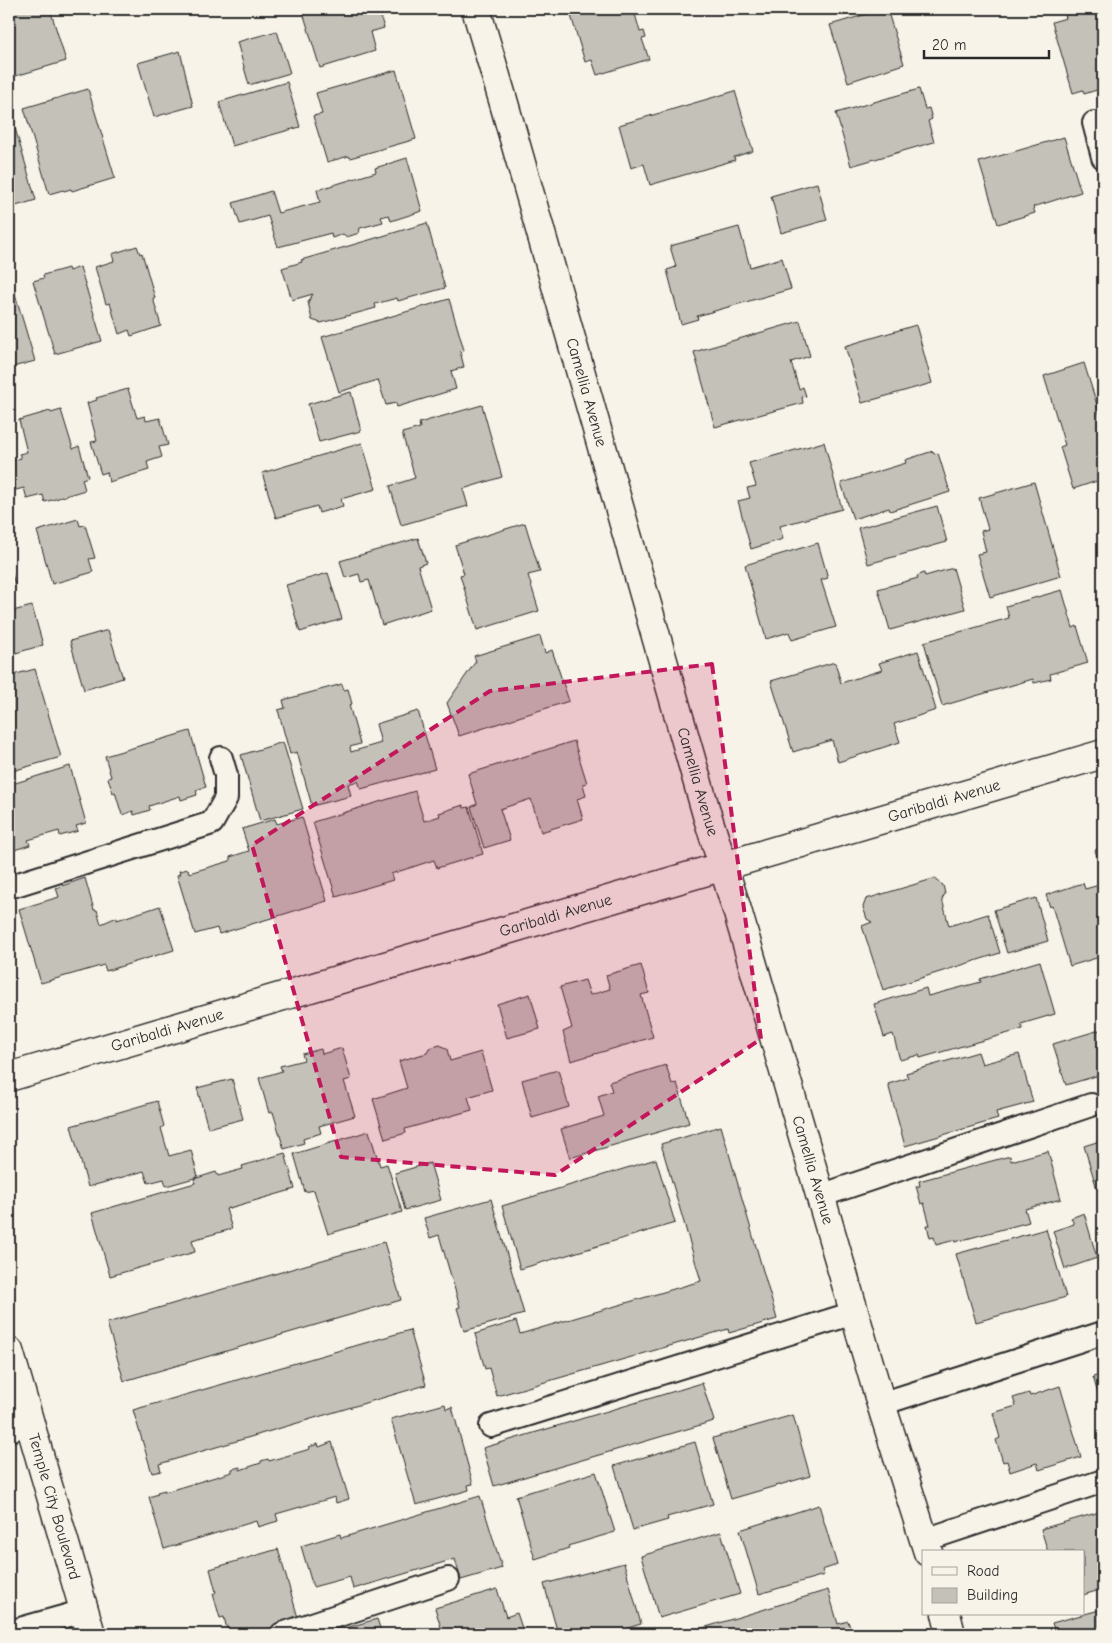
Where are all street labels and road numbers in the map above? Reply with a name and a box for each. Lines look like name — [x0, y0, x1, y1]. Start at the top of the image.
street label: Camellia Avenue — [562, 336, 611, 449]
street label: Camellia Avenue — [673, 725, 722, 838]
street label: Garibaldi Avenue — [886, 776, 1002, 826]
street label: Garibaldi Avenue — [497, 890, 614, 941]
street label: Garibaldi Avenue — [109, 1005, 226, 1055]
street label: Camellia Avenue — [788, 1114, 837, 1227]
street label: Temple City Boulevard — [24, 1431, 84, 1582]

